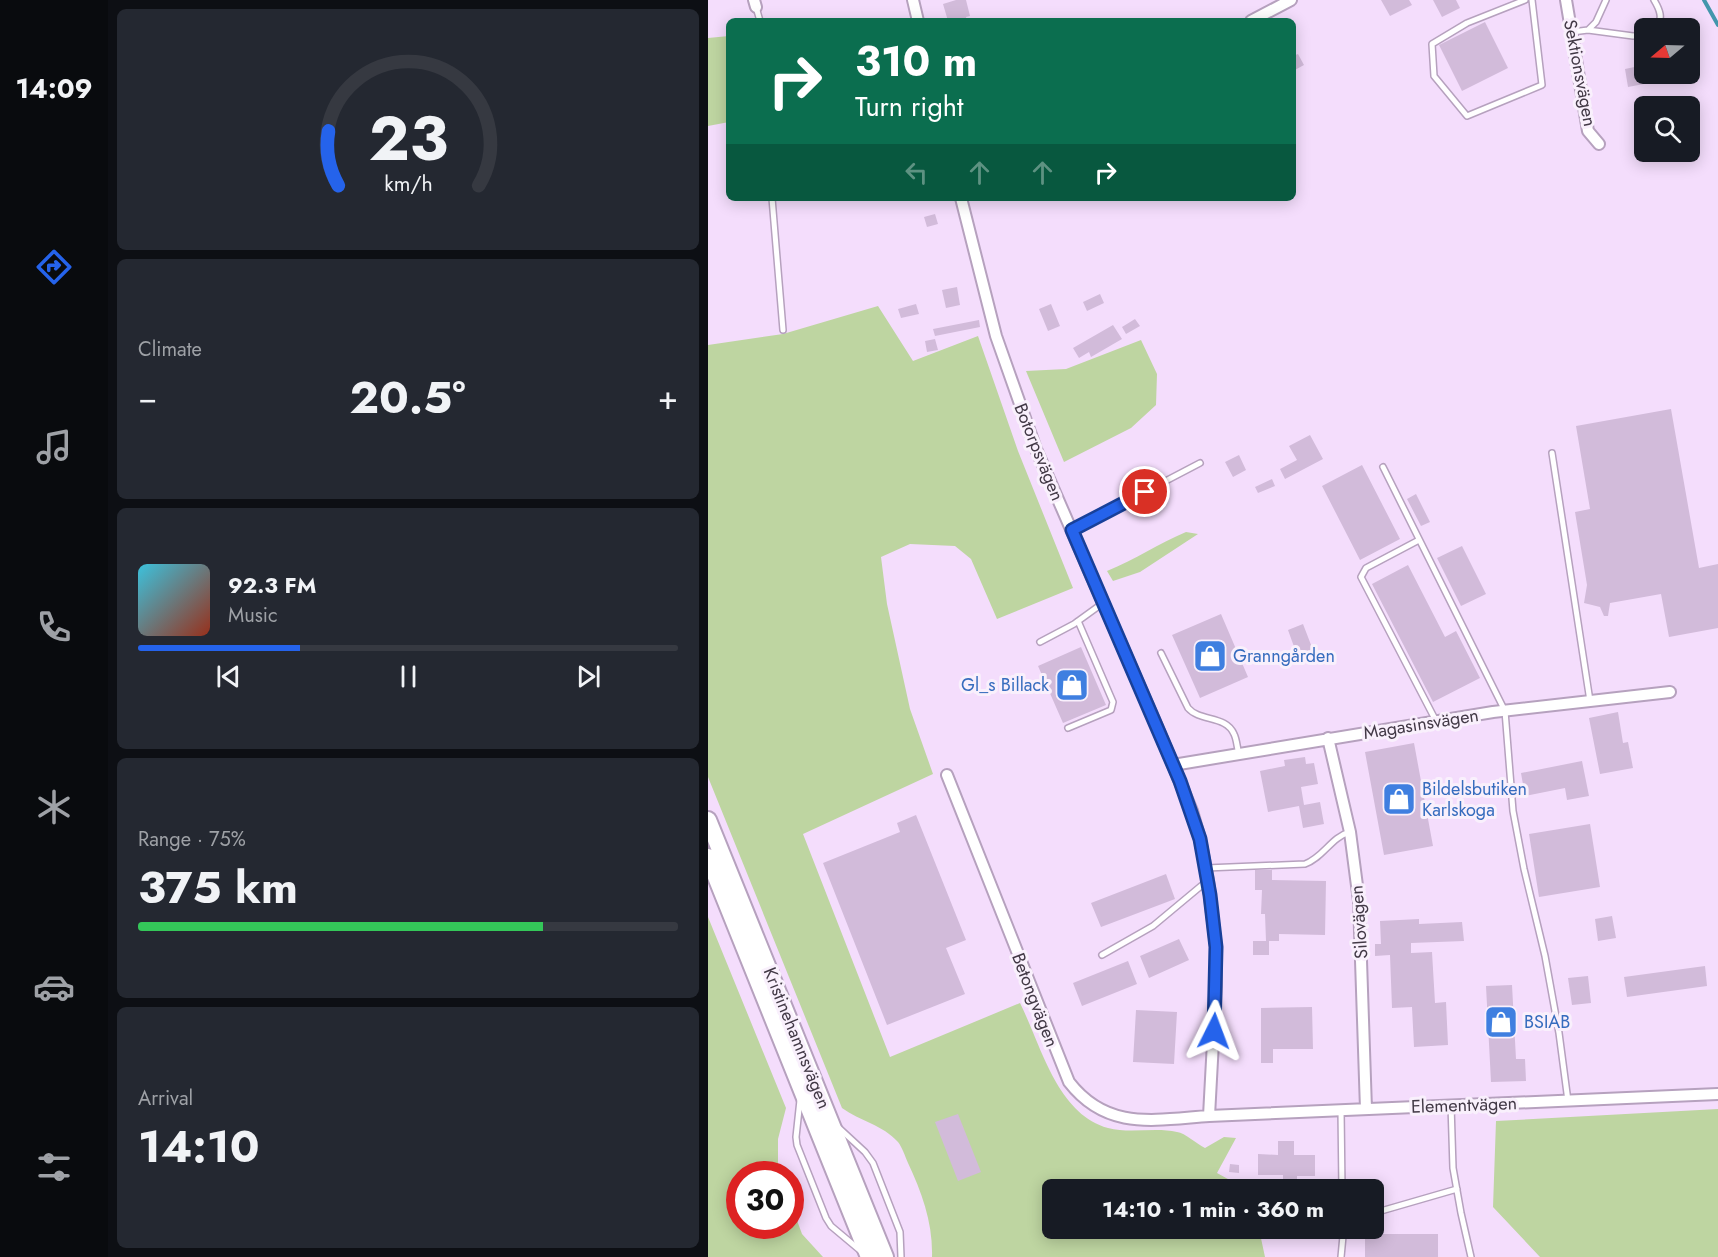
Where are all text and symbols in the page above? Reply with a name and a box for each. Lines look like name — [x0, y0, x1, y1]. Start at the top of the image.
street label: Sektionsvägen — [1557, 17, 1603, 129]
north arrow — [1634, 18, 1700, 84]
map controls — [1634, 18, 1700, 162]
text: 310 m — [855, 31, 977, 92]
icon: right — [756, 42, 834, 120]
text: 14:09 — [15, 69, 93, 108]
text: Turn right — [855, 87, 963, 126]
text: 23 — [368, 93, 448, 183]
button: search — [1634, 96, 1700, 162]
icon: left — [900, 156, 933, 189]
icon: ahead — [963, 156, 996, 189]
icon: ahead — [1026, 156, 1059, 189]
icon: right — [1089, 156, 1122, 189]
text: km/h — [384, 169, 432, 200]
icon: directions — [33, 246, 75, 288]
text: Climate — [138, 335, 202, 364]
text: 20.5° — [349, 365, 466, 430]
text: − — [138, 374, 157, 421]
text: + — [658, 374, 678, 421]
street label: Botorpsvägen — [1008, 399, 1070, 505]
icon: music — [33, 426, 75, 468]
pin — [1119, 466, 1170, 517]
icon: arrive — [1128, 475, 1161, 508]
text: 92.3 FM — [228, 569, 316, 601]
text: Music — [228, 601, 278, 630]
icon: phone — [33, 606, 75, 648]
shop icon: Granngården — [1192, 638, 1228, 674]
place label: Granngården — [1233, 643, 1335, 669]
icon: previous — [212, 660, 245, 693]
icon: pause — [392, 660, 425, 693]
icon: next — [572, 660, 605, 693]
shop icon: Gl_s Billack — [1054, 667, 1090, 703]
place label: Gl_s Billack — [961, 672, 1049, 698]
street label: Magasinsvägen — [1362, 702, 1480, 746]
place label: Bildelsbutiken Karlskoga — [1422, 776, 1527, 823]
shop icon: Bildelsbutiken Karlskoga — [1381, 781, 1417, 817]
icon: climate — [33, 786, 75, 828]
text: Range · 75% — [138, 825, 246, 854]
text: 375 km — [138, 855, 298, 920]
street label: Silovägen — [1343, 884, 1375, 960]
street label: Betongvägen — [1005, 949, 1065, 1051]
street label: Kristinehamnsvägen — [757, 963, 837, 1113]
icon: car — [33, 966, 75, 1008]
position arrow — [1182, 999, 1246, 1063]
shop icon: BSIAB — [1483, 1004, 1519, 1040]
place label: BSIAB — [1524, 1009, 1570, 1035]
text: Arrival — [138, 1084, 193, 1113]
street label: Elementvägen — [1411, 1090, 1517, 1120]
text: 14:10 — [138, 1114, 260, 1179]
icon: filters — [33, 1146, 75, 1188]
speed limit sign: 30 — [726, 1161, 804, 1239]
text: 14:10 · 1 min · 360 m — [1102, 1193, 1324, 1225]

